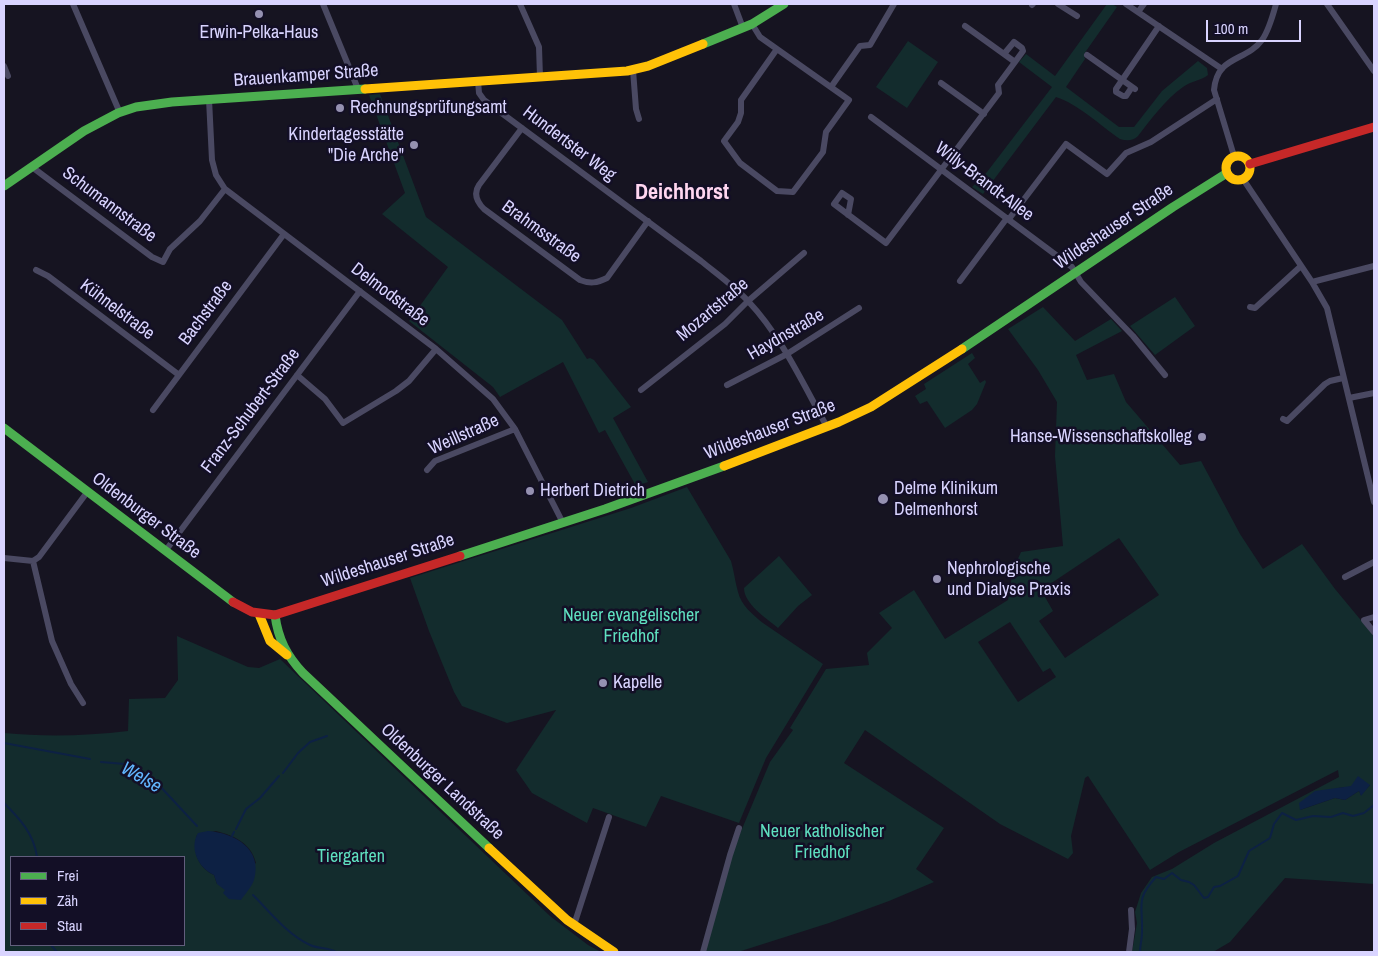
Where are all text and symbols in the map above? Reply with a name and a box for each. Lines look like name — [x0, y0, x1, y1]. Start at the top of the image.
marker: Erwin-Pelka-Haus — [253, 8, 265, 20]
scale bar — [1208, 10, 1303, 42]
text: 100 m — [1214, 18, 1248, 39]
place label: Erwin-Pelka-Haus — [200, 22, 318, 44]
street label: Brauenkamper Straße — [233, 60, 379, 92]
place label: Rechnungsprüfungsamt — [350, 97, 507, 119]
marker: Rechnungsprüfungsamt — [334, 102, 346, 114]
street label: Hundertster Weg — [518, 102, 620, 186]
place label: Kindertagesstätte "Die Arche" — [288, 124, 404, 166]
street label: Willy-Brandt-Allee — [930, 138, 1038, 226]
marker: Kindertagesstätte "Die Arche" — [408, 139, 420, 151]
street label: Schumannstraße — [58, 163, 160, 247]
street label: Wildeshauser Straße — [1050, 179, 1178, 275]
district label: Deichhorst — [635, 180, 729, 206]
street label: Brahmsstraße — [497, 196, 585, 268]
street label: Delmodstraße — [346, 258, 434, 332]
street label: Mozartstraße — [673, 274, 753, 346]
street label: Kühnelstraße — [75, 275, 159, 345]
street label: Bachstraße — [175, 276, 237, 350]
street label: Haydnstraße — [744, 305, 828, 365]
street label: Franz-Schubert-Straße — [197, 344, 305, 478]
street label: Wildeshauser Straße — [701, 395, 839, 465]
street label: Weillstraße — [426, 410, 502, 460]
place label: Hanse-Wissenschaftskolleg — [1010, 426, 1192, 448]
marker: Hanse-Wissenschaftskolleg — [1196, 431, 1208, 443]
street label: Oldenburger Straße — [87, 468, 205, 564]
place label: Delme Klinikum Delmenhorst — [894, 478, 998, 520]
place label: Herbert Dietrich — [540, 480, 645, 502]
marker: Herbert Dietrich — [524, 485, 536, 497]
marker: Delme Klinikum Delmenhorst — [876, 492, 890, 506]
street label: Wildeshauser Straße — [319, 529, 457, 593]
place label: Nephrologische und Dialyse Praxis — [947, 558, 1071, 600]
marker: Nephrologische und Dialyse Praxis — [931, 573, 943, 585]
park label: Neuer evangelischer Friedhof — [563, 605, 699, 648]
place label: Kapelle — [613, 672, 662, 694]
marker: Kapelle — [597, 677, 609, 689]
street label: Oldenburger Landstraße — [376, 719, 508, 845]
water label: Welse — [117, 757, 165, 799]
park label: Neuer katholischer Friedhof — [760, 821, 884, 864]
park label: Tiergarten — [317, 846, 385, 868]
legend — [10, 856, 185, 946]
text: Frei — [57, 865, 79, 886]
text: Zäh — [57, 890, 78, 911]
text: Stau — [57, 915, 82, 936]

